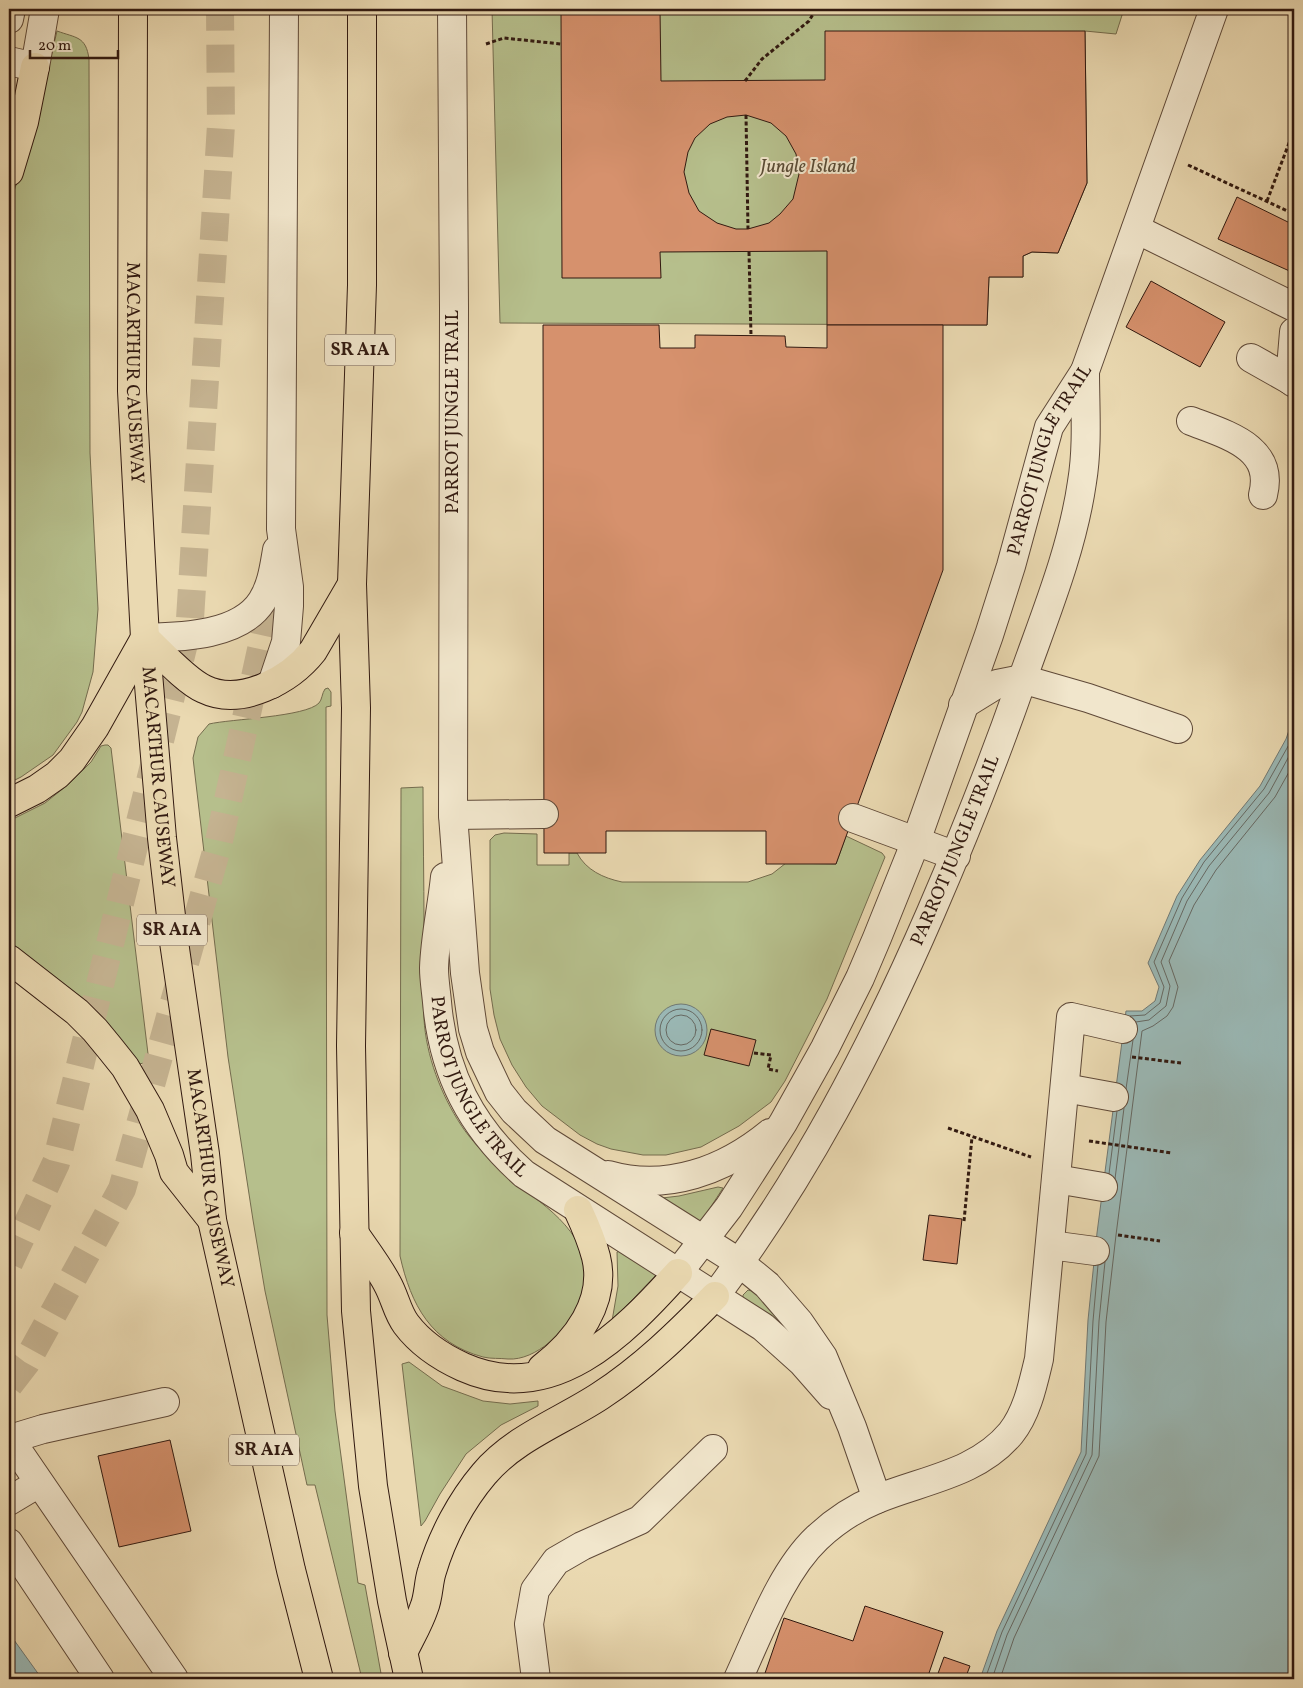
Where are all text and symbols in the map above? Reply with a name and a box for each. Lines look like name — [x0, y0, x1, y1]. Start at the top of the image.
scale bar — [30, 28, 118, 60]
text: 20 m — [38, 36, 71, 57]
park label: Jungle Island — [758, 154, 856, 180]
street label: MACARTHUR CAUSEWAY — [119, 262, 150, 485]
street label: PARROT JUNGLE TRAIL — [440, 310, 466, 514]
road number: SR A1A — [325, 334, 395, 366]
street label: PARROT JUNGLE TRAIL — [1001, 359, 1099, 558]
street label: MACARTHUR CAUSEWAY — [134, 665, 181, 889]
street label: PARROT JUNGLE TRAIL — [905, 751, 1007, 950]
road number: SR A1A — [137, 914, 207, 946]
street label: PARROT JUNGLE TRAIL — [423, 995, 533, 1184]
street label: MACARTHUR CAUSEWAY — [180, 1067, 240, 1291]
road number: SR A1A — [229, 1434, 299, 1466]

